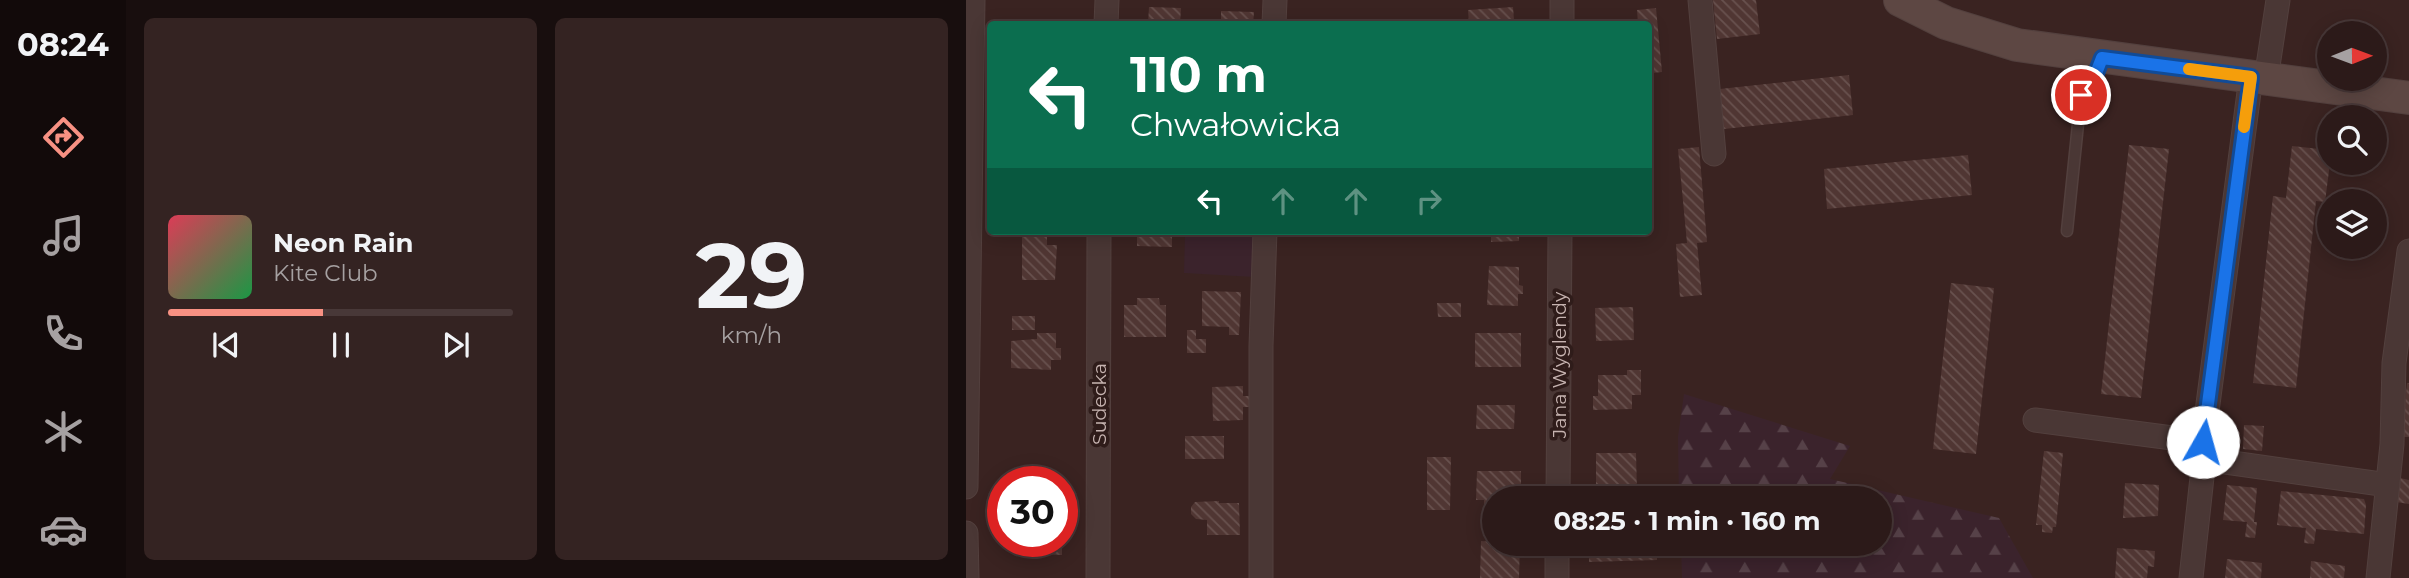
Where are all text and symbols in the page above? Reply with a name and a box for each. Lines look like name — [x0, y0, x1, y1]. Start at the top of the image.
north arrow — [2317, 21, 2387, 91]
map controls — [2317, 21, 2387, 259]
text: 08:24 — [17, 25, 109, 64]
text: 110 m — [1130, 45, 1267, 104]
icon: left — [1015, 49, 1106, 140]
pin — [2051, 65, 2111, 125]
icon: arrive — [2062, 76, 2100, 114]
text: Chwałowicka — [1130, 105, 1341, 144]
button: search — [2317, 105, 2387, 175]
icon: directions — [39, 113, 88, 162]
icon: left — [1191, 182, 1229, 220]
icon: ahead — [1264, 182, 1302, 220]
icon: ahead — [1337, 182, 1375, 220]
icon: right — [1410, 182, 1448, 220]
button: layers — [2317, 189, 2387, 259]
icon: music — [39, 211, 88, 260]
text: 29 — [696, 220, 807, 331]
text: Neon Rain — [273, 227, 414, 259]
text: Kite Club — [273, 259, 378, 287]
street label: Jana Wyglendy — [1548, 291, 1571, 439]
icon: phone — [39, 309, 88, 358]
text: km/h — [721, 321, 782, 349]
icon: previous — [207, 326, 245, 364]
icon: pause — [322, 326, 360, 364]
icon: next — [437, 326, 475, 364]
street label: Sudecka — [1088, 363, 1111, 445]
position arrow — [2166, 405, 2240, 479]
icon: climate — [39, 407, 88, 456]
speed limit sign: 30 — [987, 466, 1078, 557]
icon: car — [39, 505, 88, 554]
text: 08:25 · 1 min · 160 m — [1553, 505, 1821, 537]

